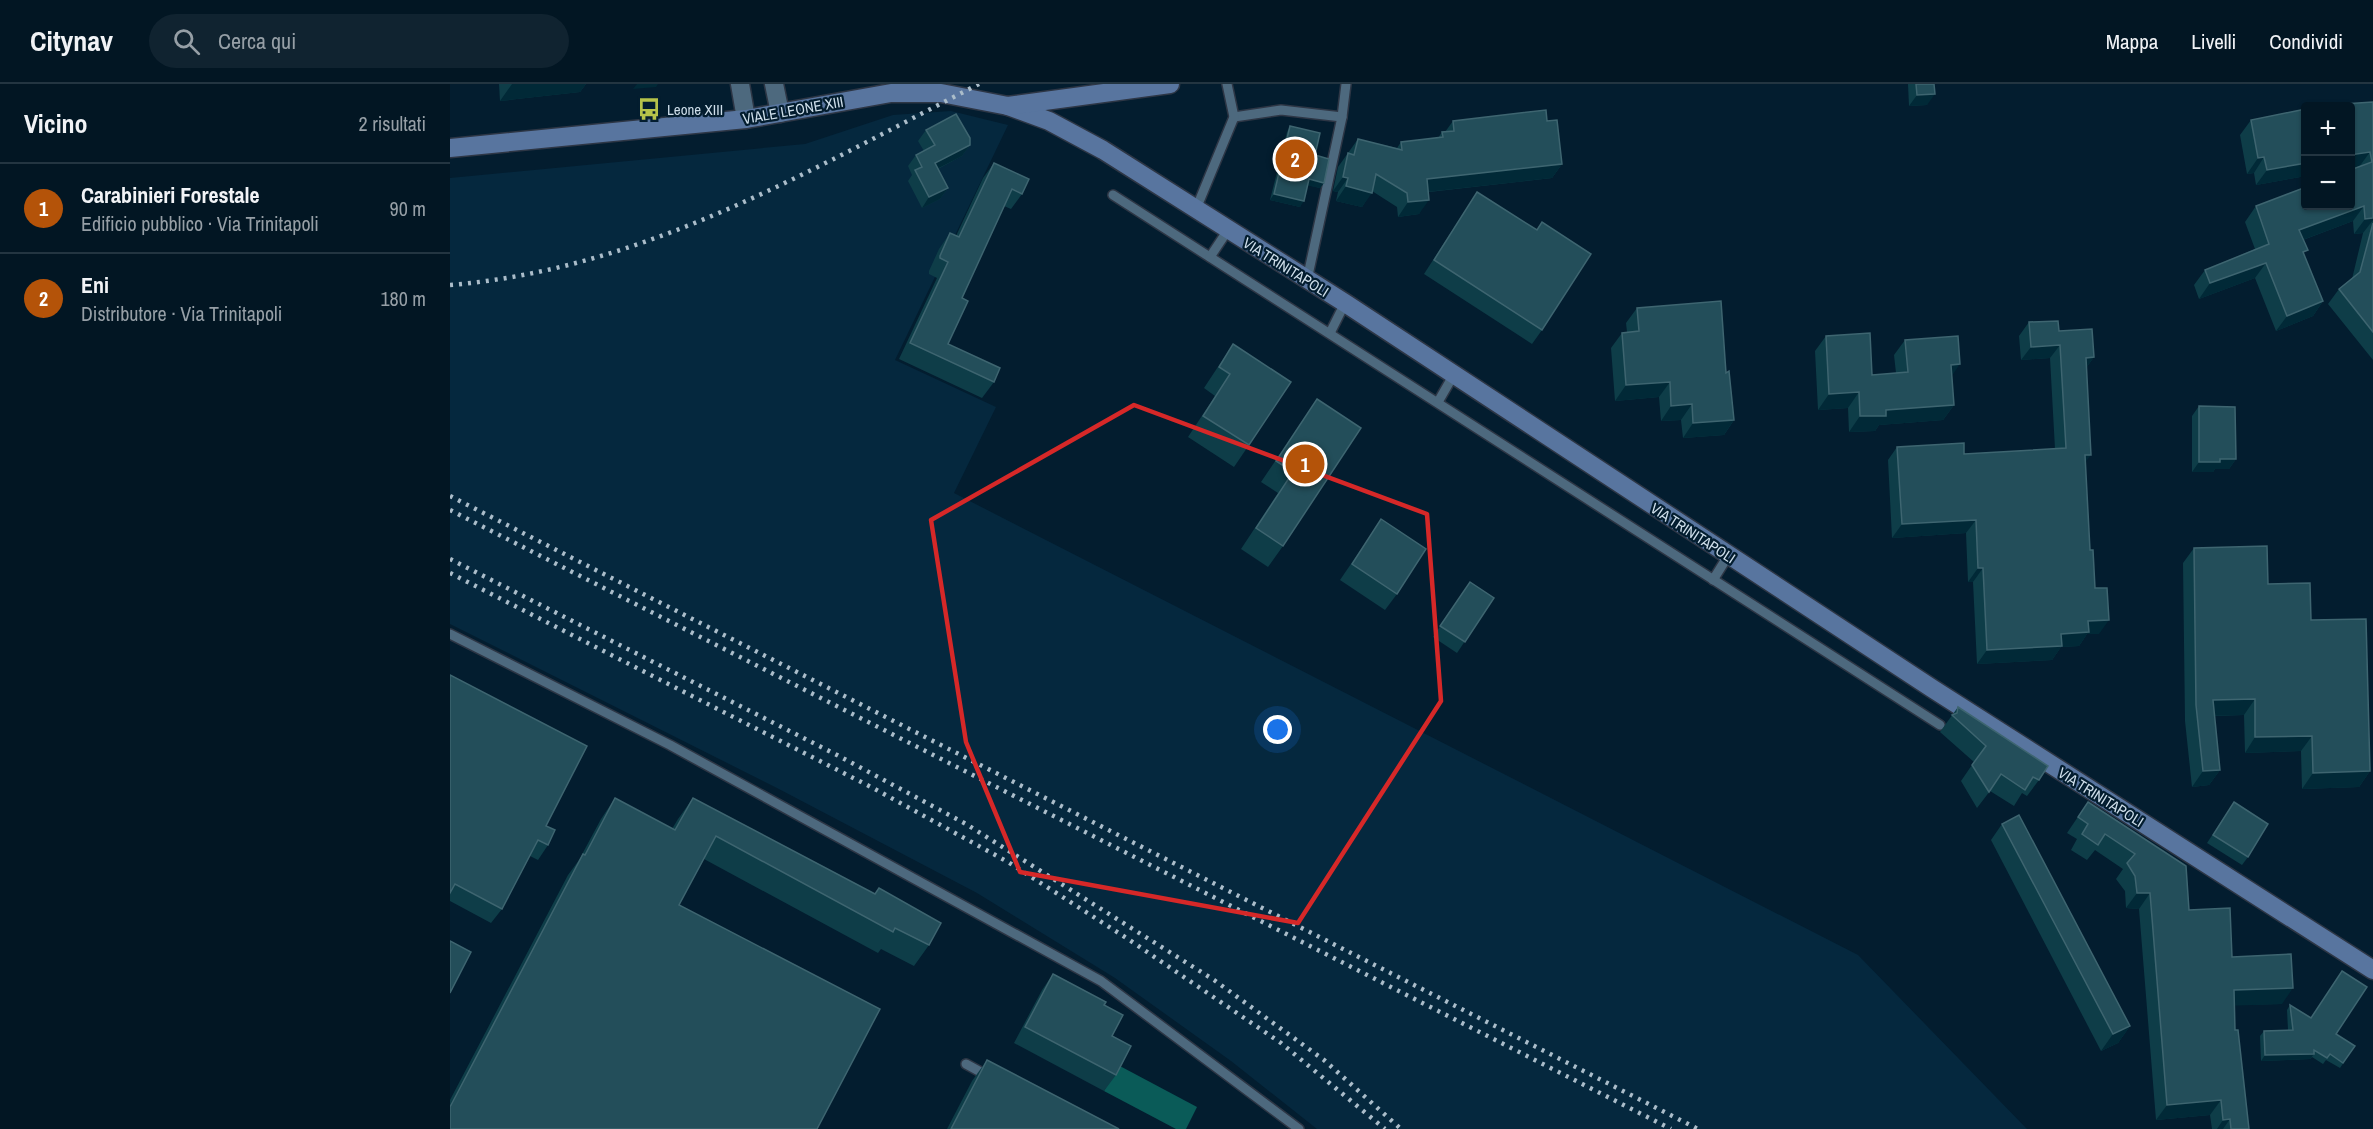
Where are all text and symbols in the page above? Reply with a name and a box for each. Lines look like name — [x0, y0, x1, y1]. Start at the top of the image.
search box — [149, 14, 569, 68]
text: Citynav — [30, 22, 113, 60]
icon: search — [170, 25, 203, 58]
text: Cerca qui — [218, 26, 296, 56]
text: Mappa — [2106, 27, 2158, 56]
text: Livelli — [2191, 27, 2236, 56]
text: Condividi — [2269, 27, 2343, 56]
street label: VIALE LEONE XIII — [741, 91, 845, 129]
bus stop icon: Leone XIII — [636, 96, 662, 122]
place label: Leone XIII — [667, 99, 723, 120]
map controls — [2301, 102, 2355, 210]
button: + — [2301, 102, 2355, 156]
text: Vicino — [24, 106, 88, 141]
text: 2 risultati — [359, 110, 426, 137]
pin: 2 — [1276, 136, 1314, 182]
button: − — [2301, 156, 2355, 210]
text: Carabinieri Forestale — [81, 180, 260, 210]
text: 1 — [39, 195, 48, 222]
text: 90 m — [390, 195, 426, 222]
text: Edificio pubblico · Via Trinitapoli — [81, 210, 319, 237]
street label: VIA TRINITAPOLI — [1239, 232, 1333, 302]
text: Eni — [81, 270, 109, 300]
text: 2 — [39, 285, 48, 312]
text: 180 m — [380, 285, 426, 312]
text: Distributore · Via Trinitapoli — [81, 300, 282, 327]
pin: 1 — [1286, 442, 1324, 487]
street label: VIA TRINITAPOLI — [1646, 498, 1740, 568]
your location — [1263, 715, 1292, 744]
street label: VIA TRINITAPOLI — [2054, 762, 2148, 832]

